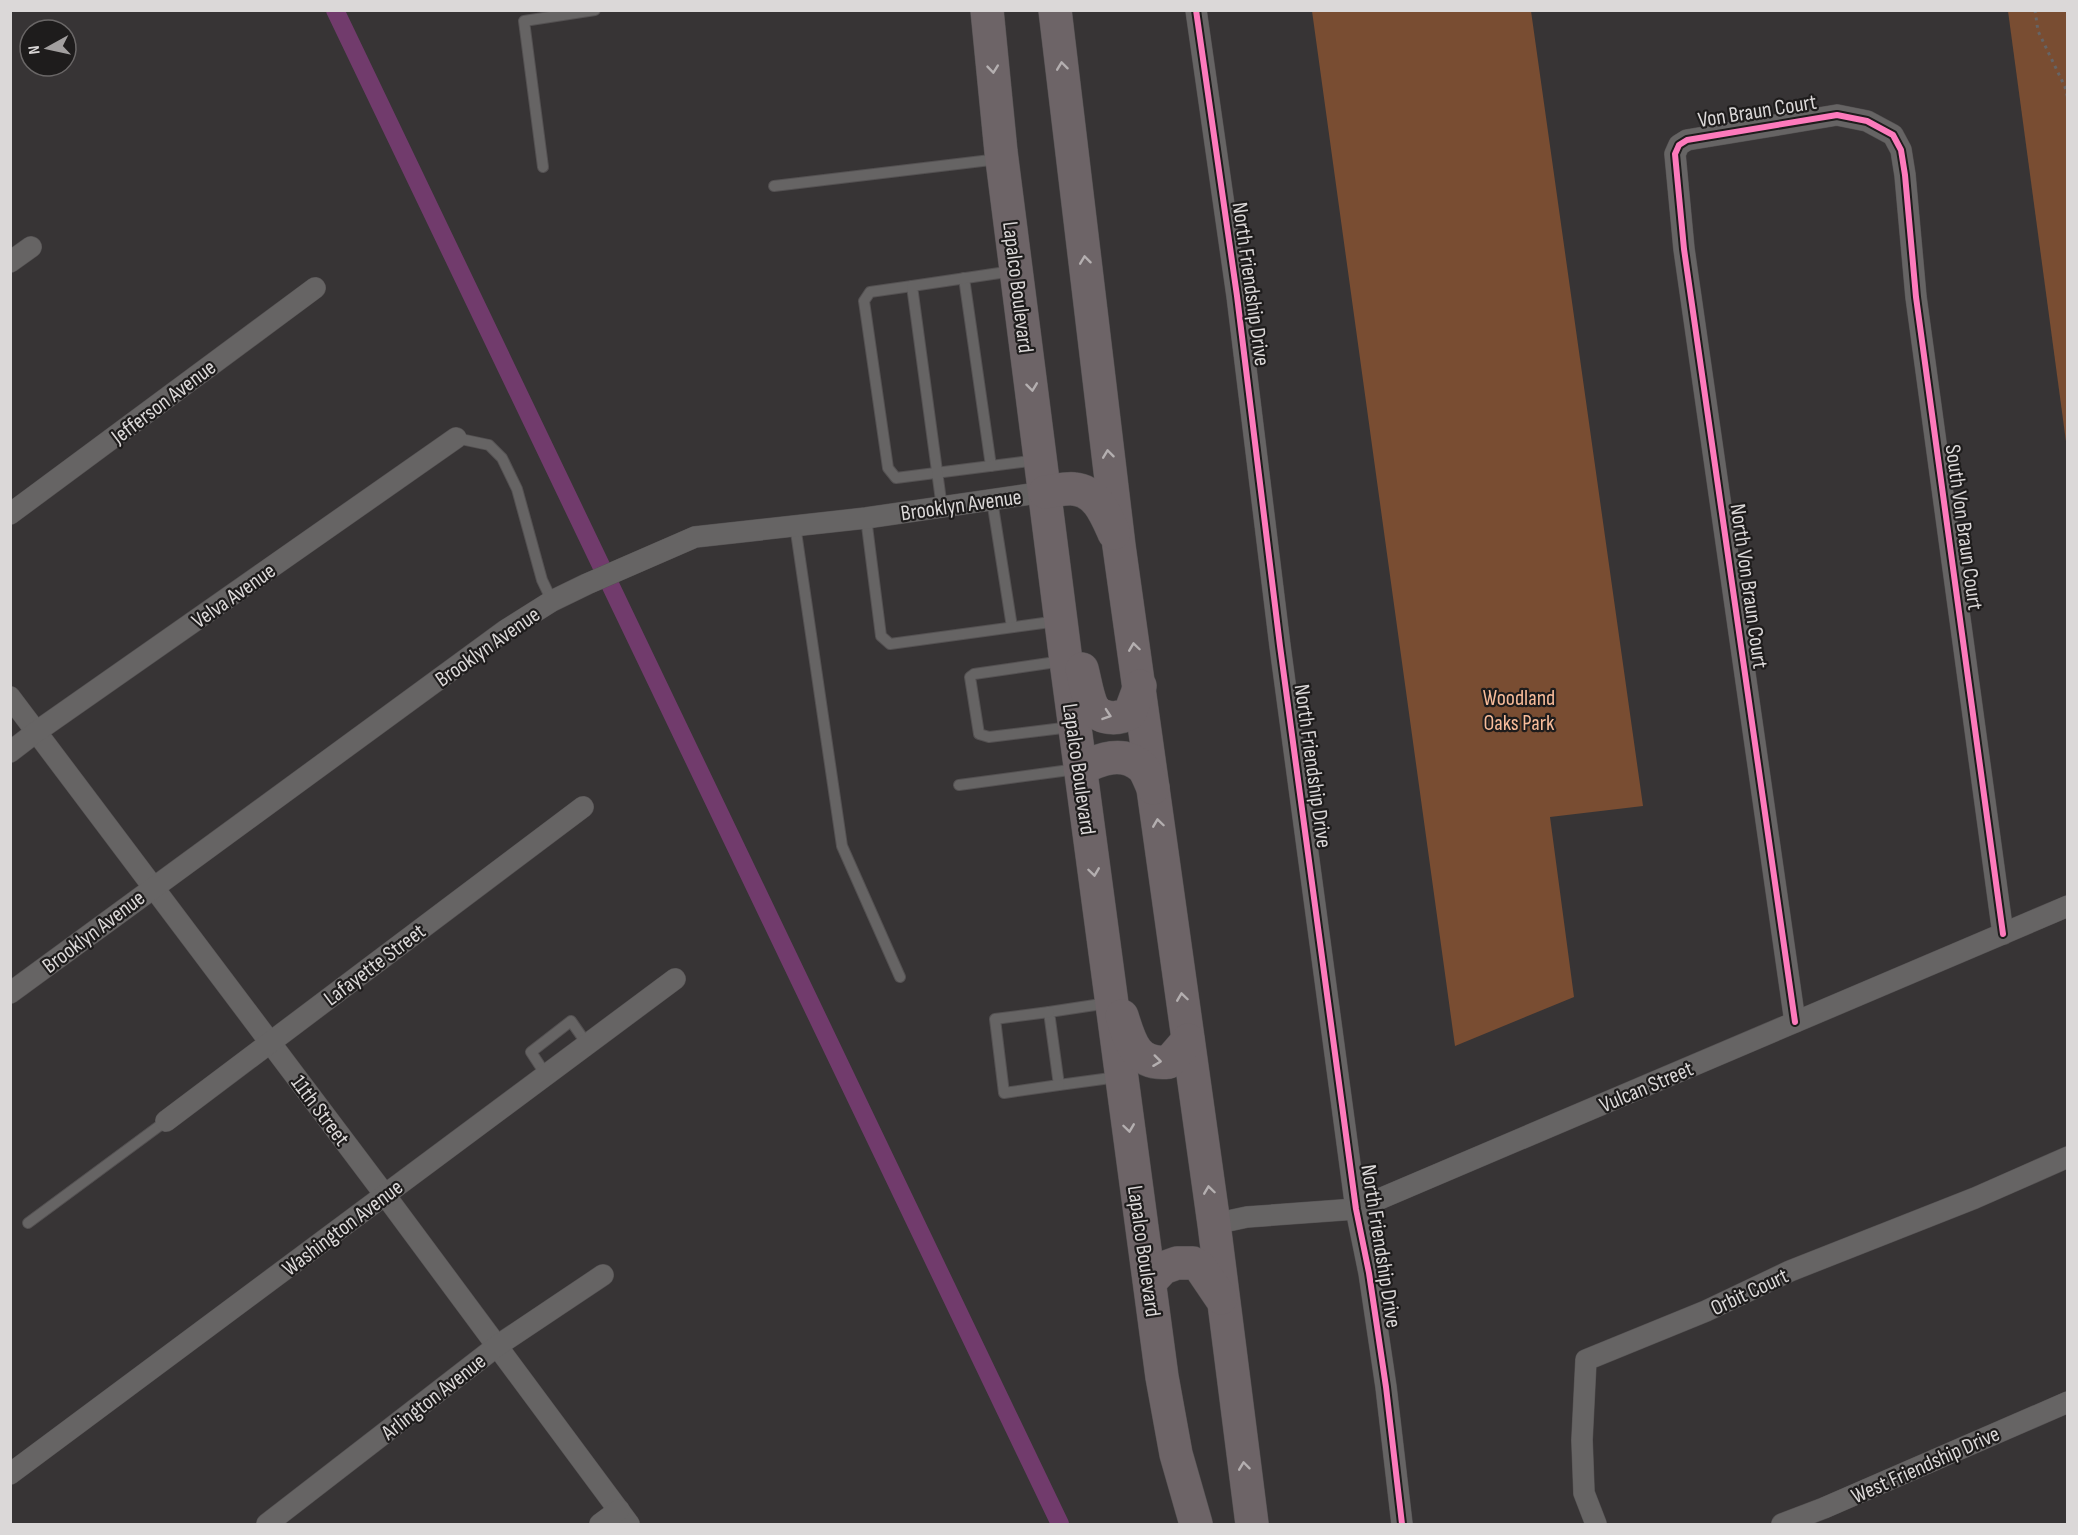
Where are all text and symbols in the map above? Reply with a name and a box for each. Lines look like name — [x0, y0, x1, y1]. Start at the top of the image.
north arrow — [18, 18, 78, 78]
text: N — [25, 44, 45, 55]
one-way arrow — [1056, 62, 1069, 71]
one-way arrow — [986, 64, 999, 73]
street label: Von Braun Court — [1696, 89, 1819, 134]
street label: North Friendship Drive — [1226, 201, 1275, 368]
street label: Lapalco Boulevard — [996, 220, 1039, 354]
one-way arrow — [1079, 256, 1092, 265]
street label: Jefferson Avenue — [105, 354, 222, 451]
one-way arrow — [1025, 383, 1037, 392]
street label: South Von Braun Court — [1939, 443, 1989, 612]
one-way arrow — [1102, 449, 1115, 458]
street label: Brooklyn Avenue — [899, 484, 1023, 527]
street label: North Von Braun Court — [1724, 502, 1773, 671]
street label: Velva Avenue — [187, 558, 281, 635]
street label: Brooklyn Avenue — [430, 601, 545, 693]
one-way arrow — [1128, 642, 1140, 652]
street label: North Friendship Drive — [1288, 683, 1337, 850]
park label: Woodland Oaks Park — [1483, 685, 1555, 737]
street label: Lapalco Boulevard — [1056, 702, 1101, 837]
one-way arrow — [1101, 707, 1112, 720]
one-way arrow — [1153, 818, 1165, 828]
one-way arrow — [1087, 868, 1100, 877]
street label: Brooklyn Avenue — [37, 885, 151, 980]
street label: Lafayette Street — [319, 918, 431, 1012]
one-way arrow — [1177, 992, 1189, 1001]
one-way arrow — [1152, 1054, 1162, 1066]
street label: Vulcan Street — [1596, 1055, 1698, 1119]
street label: 11th Street — [285, 1070, 355, 1152]
one-way arrow — [1122, 1123, 1134, 1133]
street label: North Friendship Drive — [1354, 1163, 1407, 1330]
street label: Washington Avenue — [277, 1174, 409, 1282]
street label: Lapalco Boulevard — [1121, 1184, 1166, 1319]
one-way arrow — [1204, 1185, 1216, 1194]
street label: Orbit Court — [1706, 1263, 1793, 1322]
street label: Arlington Avenue — [375, 1348, 492, 1447]
street label: West Friendship Drive — [1847, 1421, 2004, 1510]
one-way arrow — [1239, 1462, 1251, 1471]

